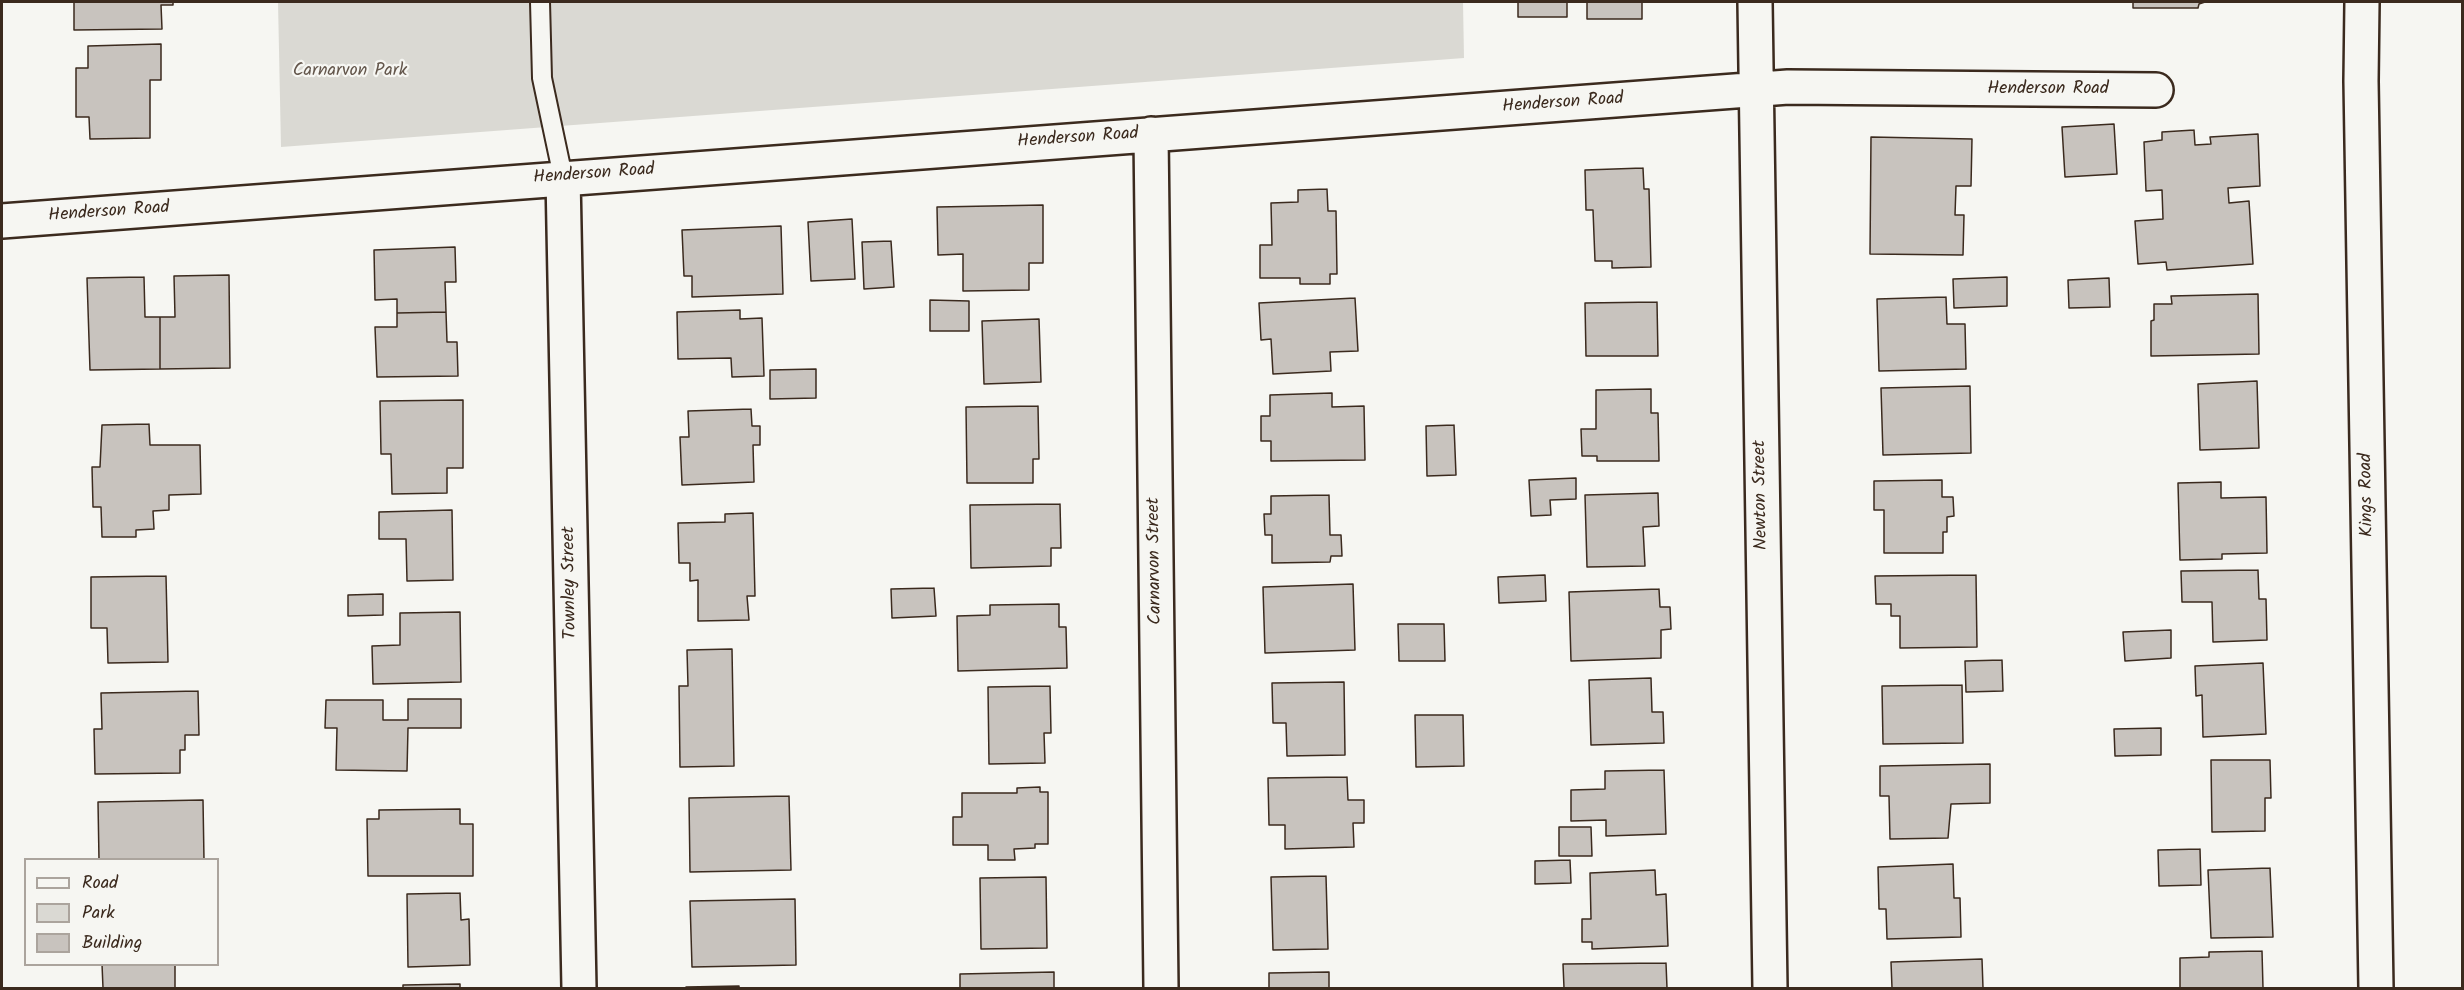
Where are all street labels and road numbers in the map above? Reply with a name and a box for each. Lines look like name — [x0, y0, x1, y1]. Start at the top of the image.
street label: Henderson Road — [1987, 79, 2109, 101]
street label: Henderson Road — [1502, 89, 1624, 119]
street label: Henderson Road — [1017, 124, 1139, 154]
street label: Henderson Road — [533, 160, 655, 190]
street label: Henderson Road — [48, 198, 170, 228]
street label: Newton Street — [1750, 440, 1774, 550]
street label: Kings Road — [2356, 453, 2380, 537]
street label: Carnarvon Street — [1144, 497, 1168, 625]
street label: Townley Street — [559, 526, 583, 640]

